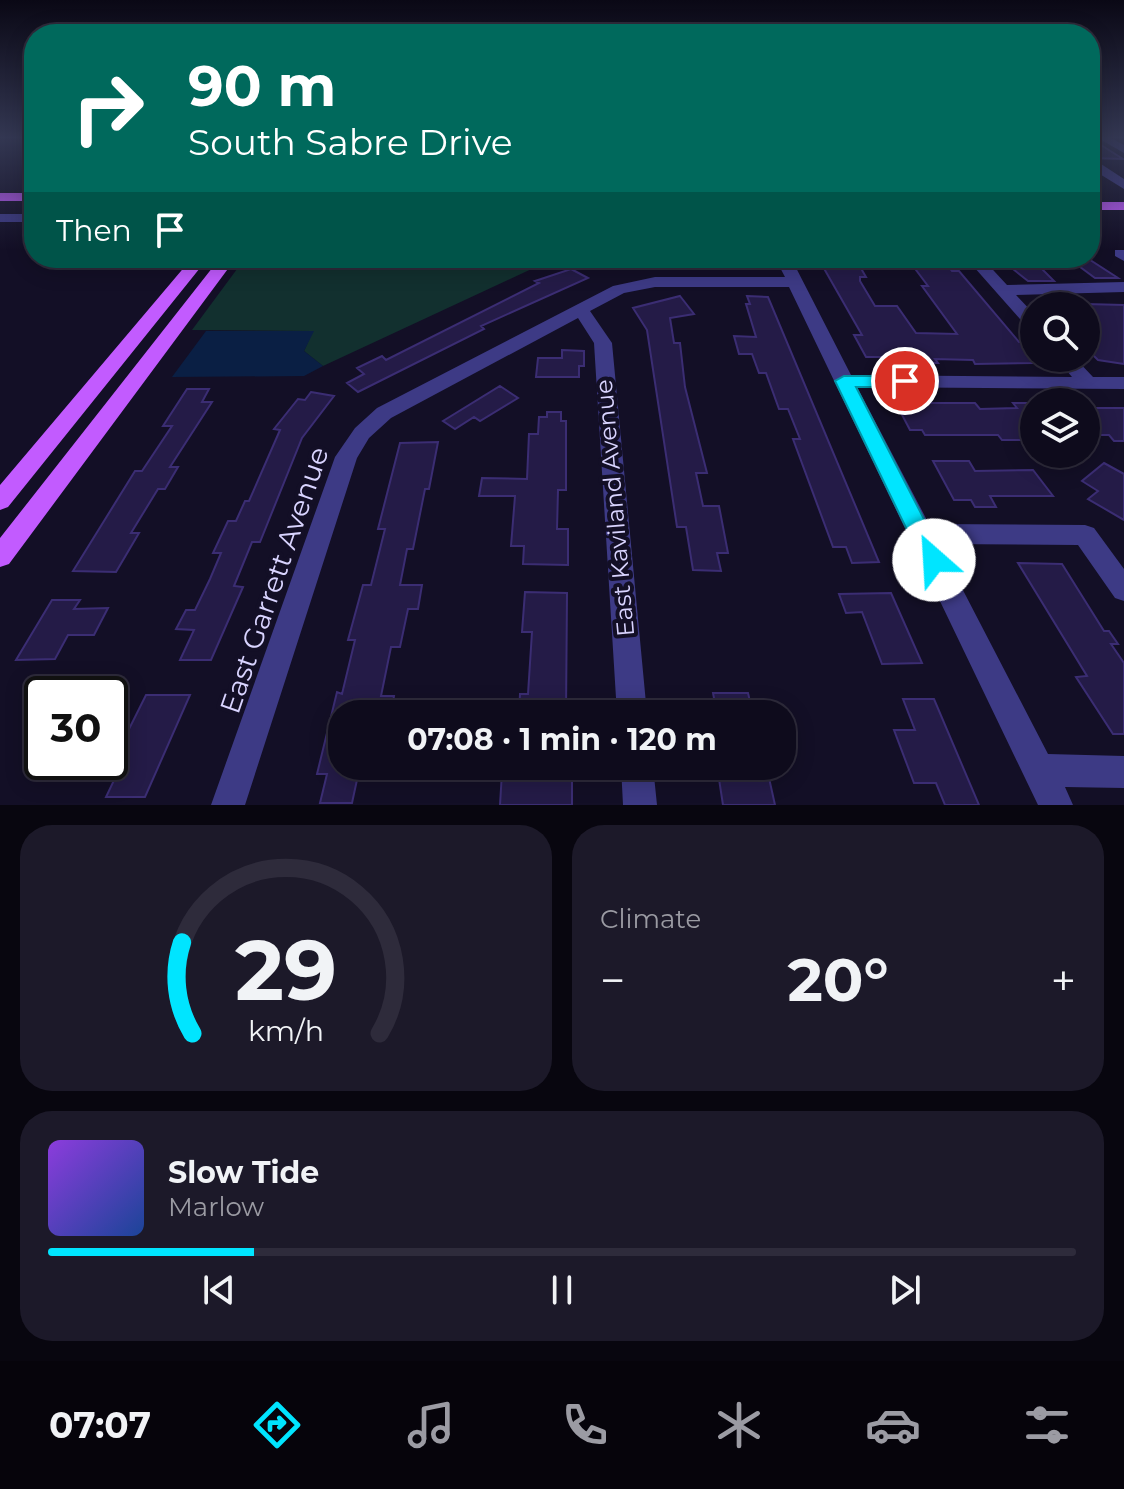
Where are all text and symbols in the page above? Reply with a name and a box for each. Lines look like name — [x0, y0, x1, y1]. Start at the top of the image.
text: 90 m — [188, 52, 336, 120]
icon: right — [56, 56, 160, 160]
text: South Sabre Drive — [188, 120, 513, 164]
icon: arrive — [148, 208, 192, 252]
text: Then — [56, 212, 132, 249]
map controls — [1020, 292, 1100, 468]
button: search — [1020, 292, 1100, 372]
pin — [871, 347, 939, 415]
icon: arrive — [883, 359, 927, 403]
street label: East Kaviland Avenue — [589, 378, 640, 638]
button: layers — [1020, 388, 1100, 468]
street label: East Garrett Avenue — [212, 442, 336, 718]
position arrow — [892, 518, 976, 602]
speed limit sign: 30 — [24, 676, 128, 780]
text: 07:08 · 1 min · 120 m — [407, 721, 717, 758]
text: Climate — [600, 903, 701, 935]
text: 29 — [235, 919, 337, 1021]
text: 20° — [787, 943, 889, 1016]
text: − — [600, 953, 625, 1007]
text: + — [1051, 953, 1076, 1007]
text: km/h — [248, 1013, 324, 1048]
text: Slow Tide — [168, 1154, 319, 1191]
text: Marlow — [168, 1191, 264, 1223]
icon: previous — [197, 1268, 241, 1312]
icon: pause — [540, 1268, 584, 1312]
icon: next — [883, 1268, 927, 1312]
icon: directions — [249, 1397, 305, 1453]
icon: music — [403, 1397, 459, 1453]
icon: phone — [557, 1397, 613, 1453]
icon: climate — [711, 1397, 767, 1453]
icon: car — [865, 1397, 921, 1453]
icon: filters — [1019, 1397, 1075, 1453]
text: 07:07 — [49, 1403, 151, 1447]

